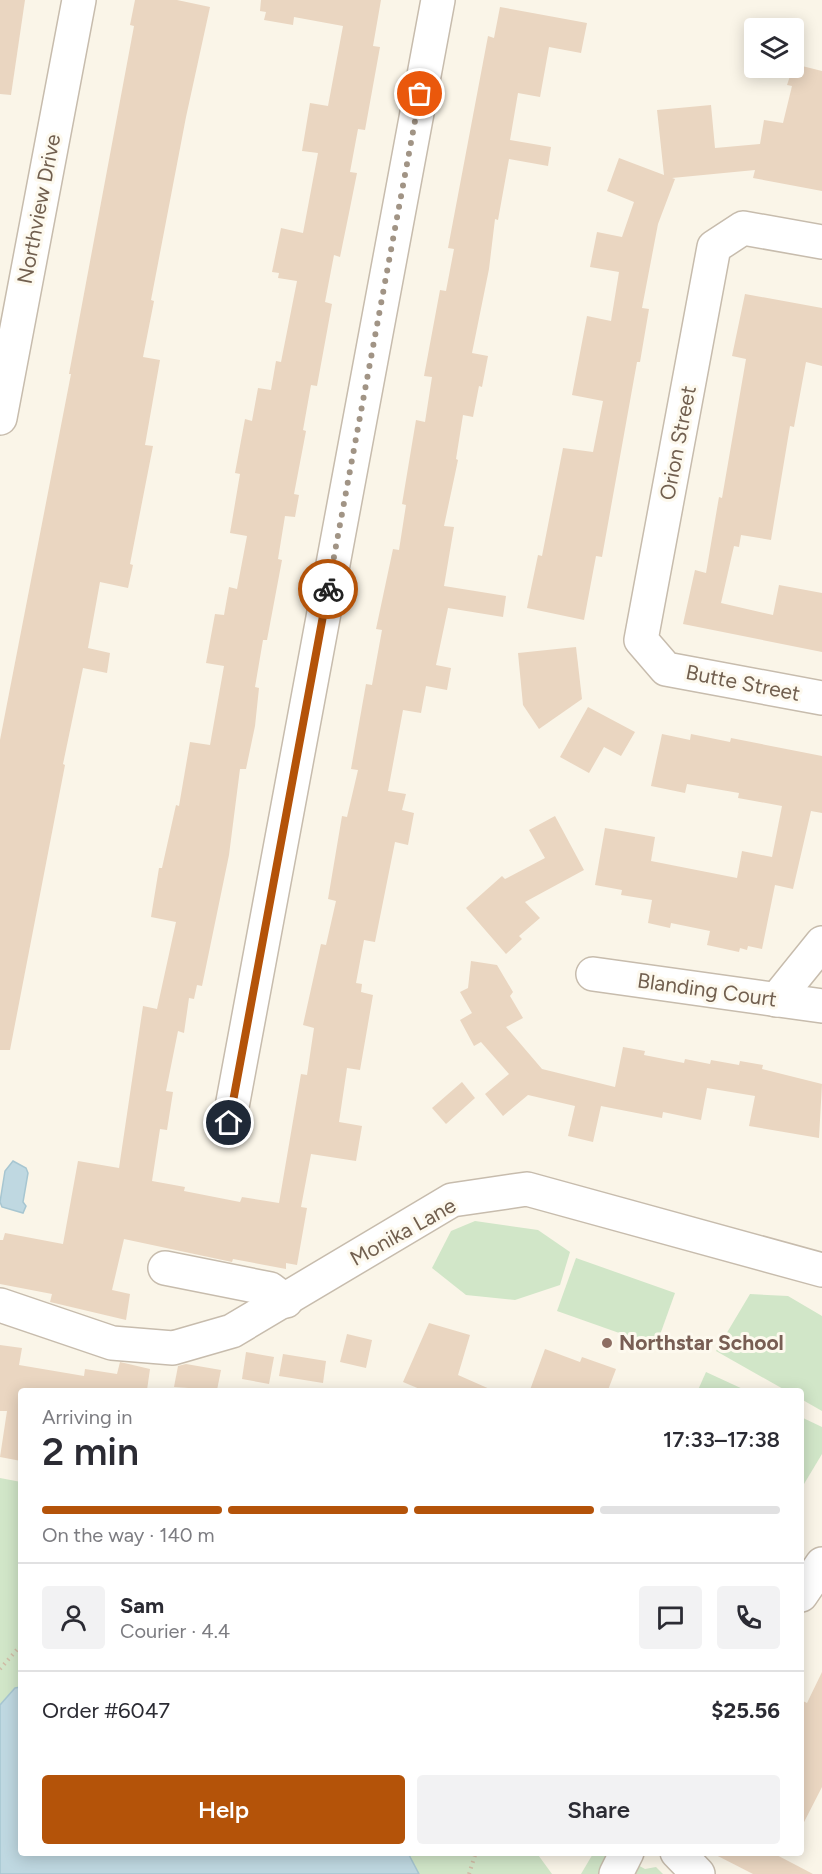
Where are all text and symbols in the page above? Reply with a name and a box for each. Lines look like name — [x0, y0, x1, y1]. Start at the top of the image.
map controls — [744, 18, 804, 78]
button: layers — [744, 18, 804, 78]
pin — [394, 68, 445, 119]
icon: bag — [403, 77, 436, 110]
street label: Northview Drive — [12, 132, 65, 286]
street label: Orion Street — [654, 383, 701, 502]
courier — [298, 559, 358, 619]
icon: bike — [312, 573, 345, 606]
street label: Butte Street — [684, 659, 802, 706]
street label: Blanding Court — [636, 967, 778, 1012]
pin — [203, 1097, 254, 1148]
icon: home — [212, 1106, 245, 1139]
street label: Monika Lane — [345, 1192, 460, 1271]
place label: Northstar School — [619, 1330, 784, 1355]
marker: Northstar School — [600, 1336, 614, 1350]
text: Arriving in — [42, 1405, 132, 1429]
text: 17:33–17:38 — [663, 1426, 780, 1453]
text: 2 min — [42, 1428, 139, 1475]
text: On the way · 140 m — [42, 1523, 215, 1547]
button: person — [42, 1586, 105, 1649]
button: chat — [639, 1586, 702, 1649]
button: phone — [717, 1586, 780, 1649]
text: Sam — [120, 1592, 164, 1619]
text: Courier · 4.4 — [120, 1619, 230, 1643]
text: Order #6047 — [42, 1697, 170, 1724]
text: $25.56 — [711, 1697, 780, 1724]
button: Help — [42, 1775, 405, 1844]
button: Share — [417, 1775, 780, 1844]

